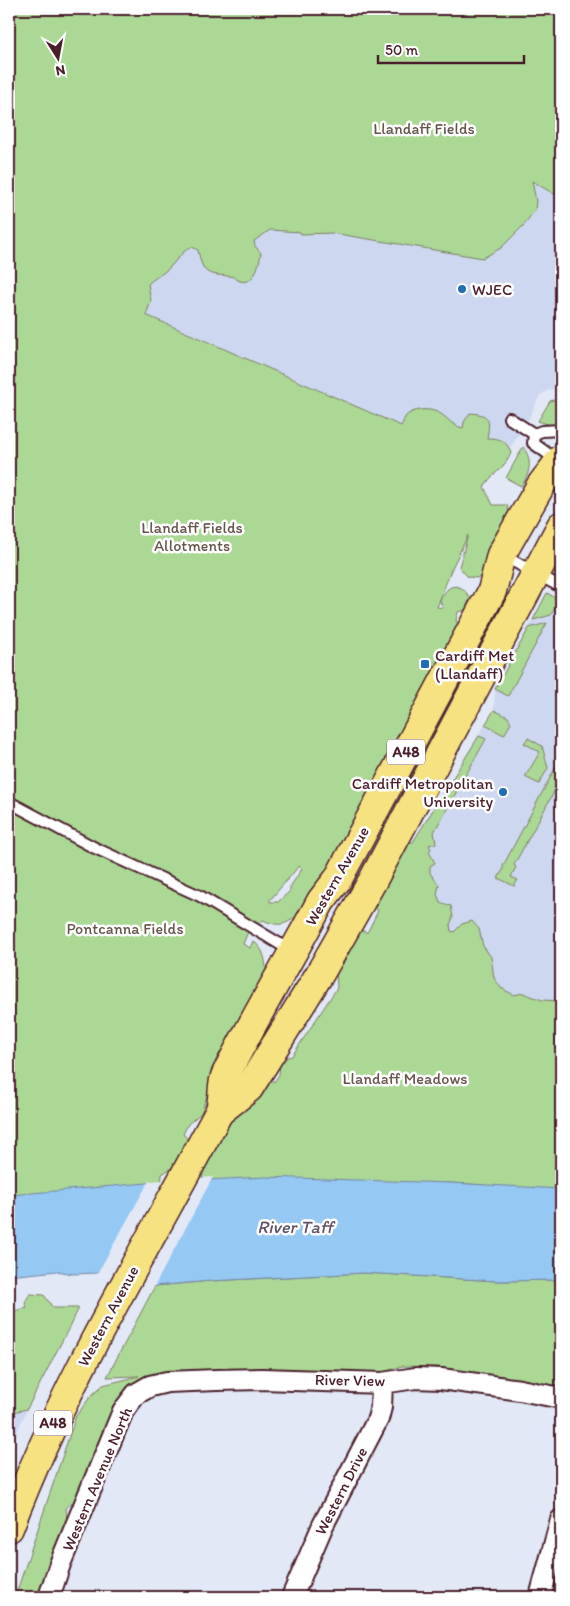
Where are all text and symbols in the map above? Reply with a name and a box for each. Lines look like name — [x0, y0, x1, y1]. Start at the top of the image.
north arrow — [32, 32, 82, 82]
scale bar — [378, 32, 524, 64]
text: 50 m — [385, 41, 418, 59]
text: N — [54, 61, 67, 80]
park label: Llandaff Fields — [373, 119, 475, 138]
place label: WJEC — [472, 280, 512, 299]
marker: WJEC — [456, 283, 468, 295]
park label: Llandaff Fields Allotments — [141, 518, 243, 555]
place label: Cardiff Met (Llandaff) — [435, 646, 514, 683]
marker: Cardiff Met (Llandaff) — [419, 658, 431, 670]
road number: A48 — [387, 740, 425, 764]
place label: Cardiff Metropolitan University — [352, 774, 493, 811]
marker: Cardiff Metropolitan University — [497, 786, 509, 798]
street label: Western Avenue — [301, 823, 373, 929]
park label: Pontcanna Fields — [66, 919, 184, 938]
park label: Llandaff Meadows — [343, 1069, 467, 1088]
water label: River Taff — [257, 1216, 336, 1238]
street label: Western Avenue — [73, 1262, 143, 1370]
street label: River View — [315, 1370, 385, 1390]
street label: Western Avenue North — [58, 1404, 136, 1554]
road number: A48 — [34, 1410, 72, 1436]
street label: Western Drive — [311, 1444, 371, 1538]

